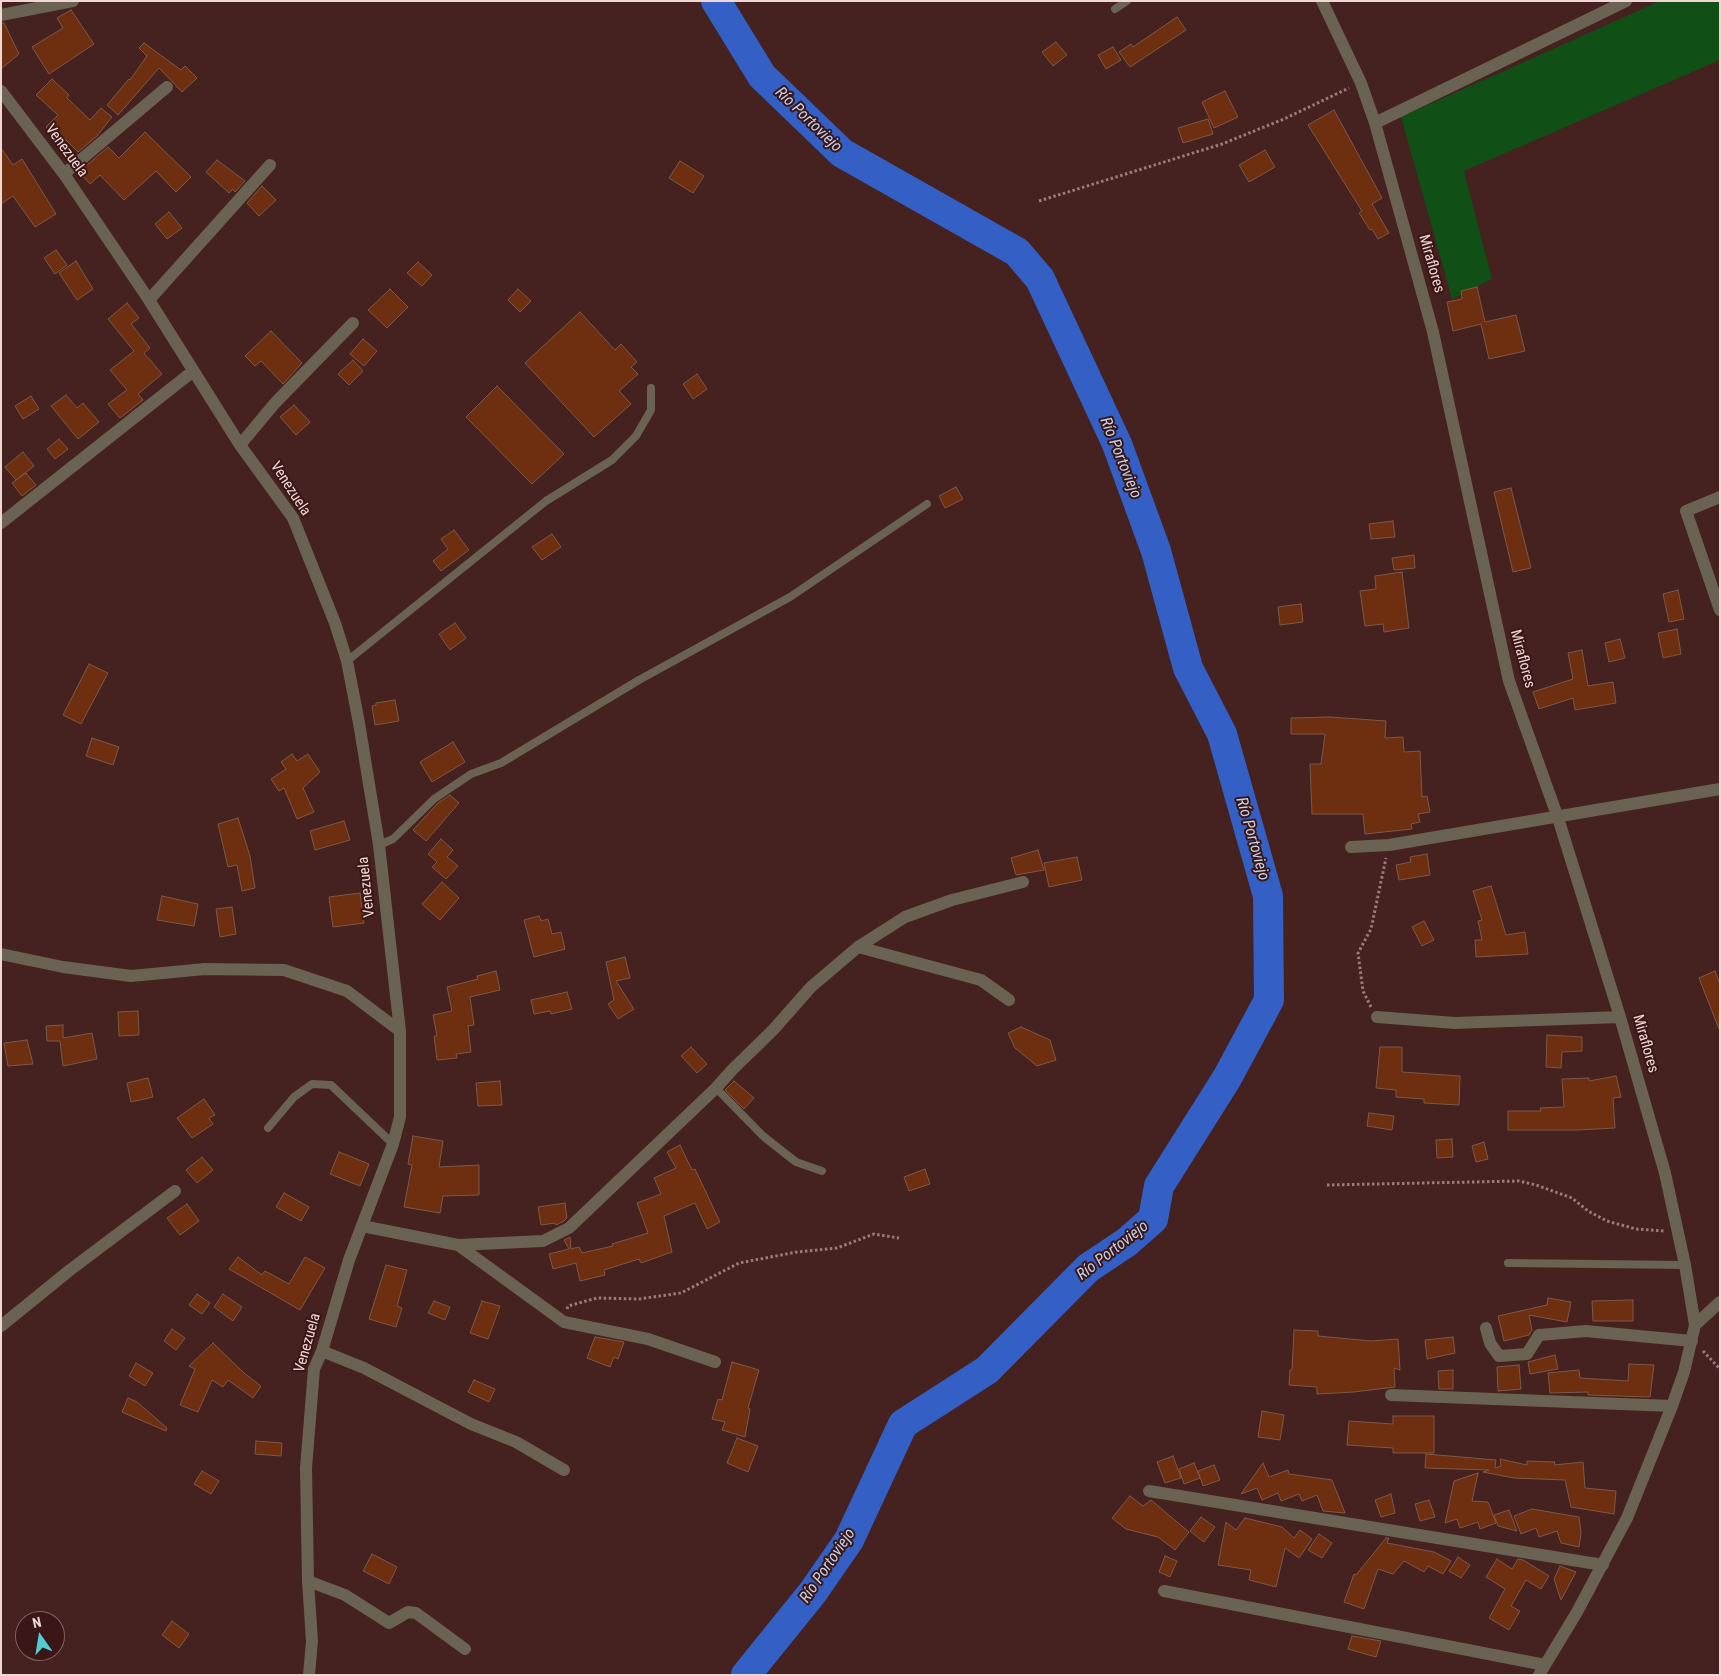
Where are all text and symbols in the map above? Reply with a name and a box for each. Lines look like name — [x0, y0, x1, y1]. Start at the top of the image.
water label: Río Portoviejo — [771, 83, 845, 157]
street label: Venezuela — [41, 121, 91, 181]
street label: Miraflores — [1414, 233, 1448, 295]
water label: Río Portoviejo — [1095, 415, 1145, 501]
street label: Venezuela — [266, 459, 314, 519]
street label: Miraflores — [1506, 628, 1538, 690]
water label: Río Portoviejo — [1231, 795, 1273, 883]
street label: Venezuela — [355, 856, 379, 918]
street label: Miraflores — [1628, 1013, 1662, 1075]
water label: Río Portoviejo — [1073, 1217, 1153, 1285]
street label: Venezuela — [291, 1311, 325, 1375]
water label: Río Portoviejo — [796, 1525, 860, 1607]
north arrow — [15, 1611, 65, 1661]
text: N — [31, 1614, 43, 1631]

